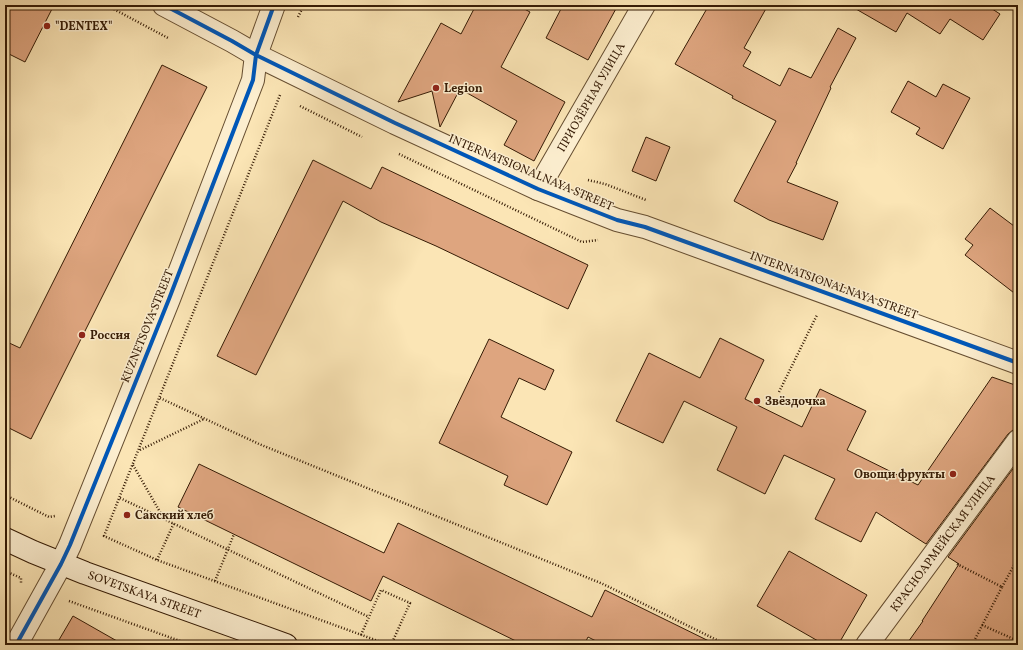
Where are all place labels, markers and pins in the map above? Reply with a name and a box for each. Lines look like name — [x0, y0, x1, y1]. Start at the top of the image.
place label: "DENTEX" — [55, 19, 112, 35]
marker: "DENTEX" — [42, 21, 52, 31]
place label: Legion — [444, 81, 483, 97]
marker: Legion — [431, 83, 441, 93]
place label: Россия — [90, 328, 130, 344]
marker: Россия — [77, 330, 87, 340]
place label: Звёздочка — [765, 394, 826, 410]
marker: Звёздочка — [752, 396, 762, 406]
place label: Овощи фрукты — [854, 467, 945, 483]
marker: Овощи фрукты — [948, 469, 958, 479]
place label: Сакский хлеб — [135, 508, 214, 524]
marker: Сакский хлеб — [122, 510, 132, 520]

